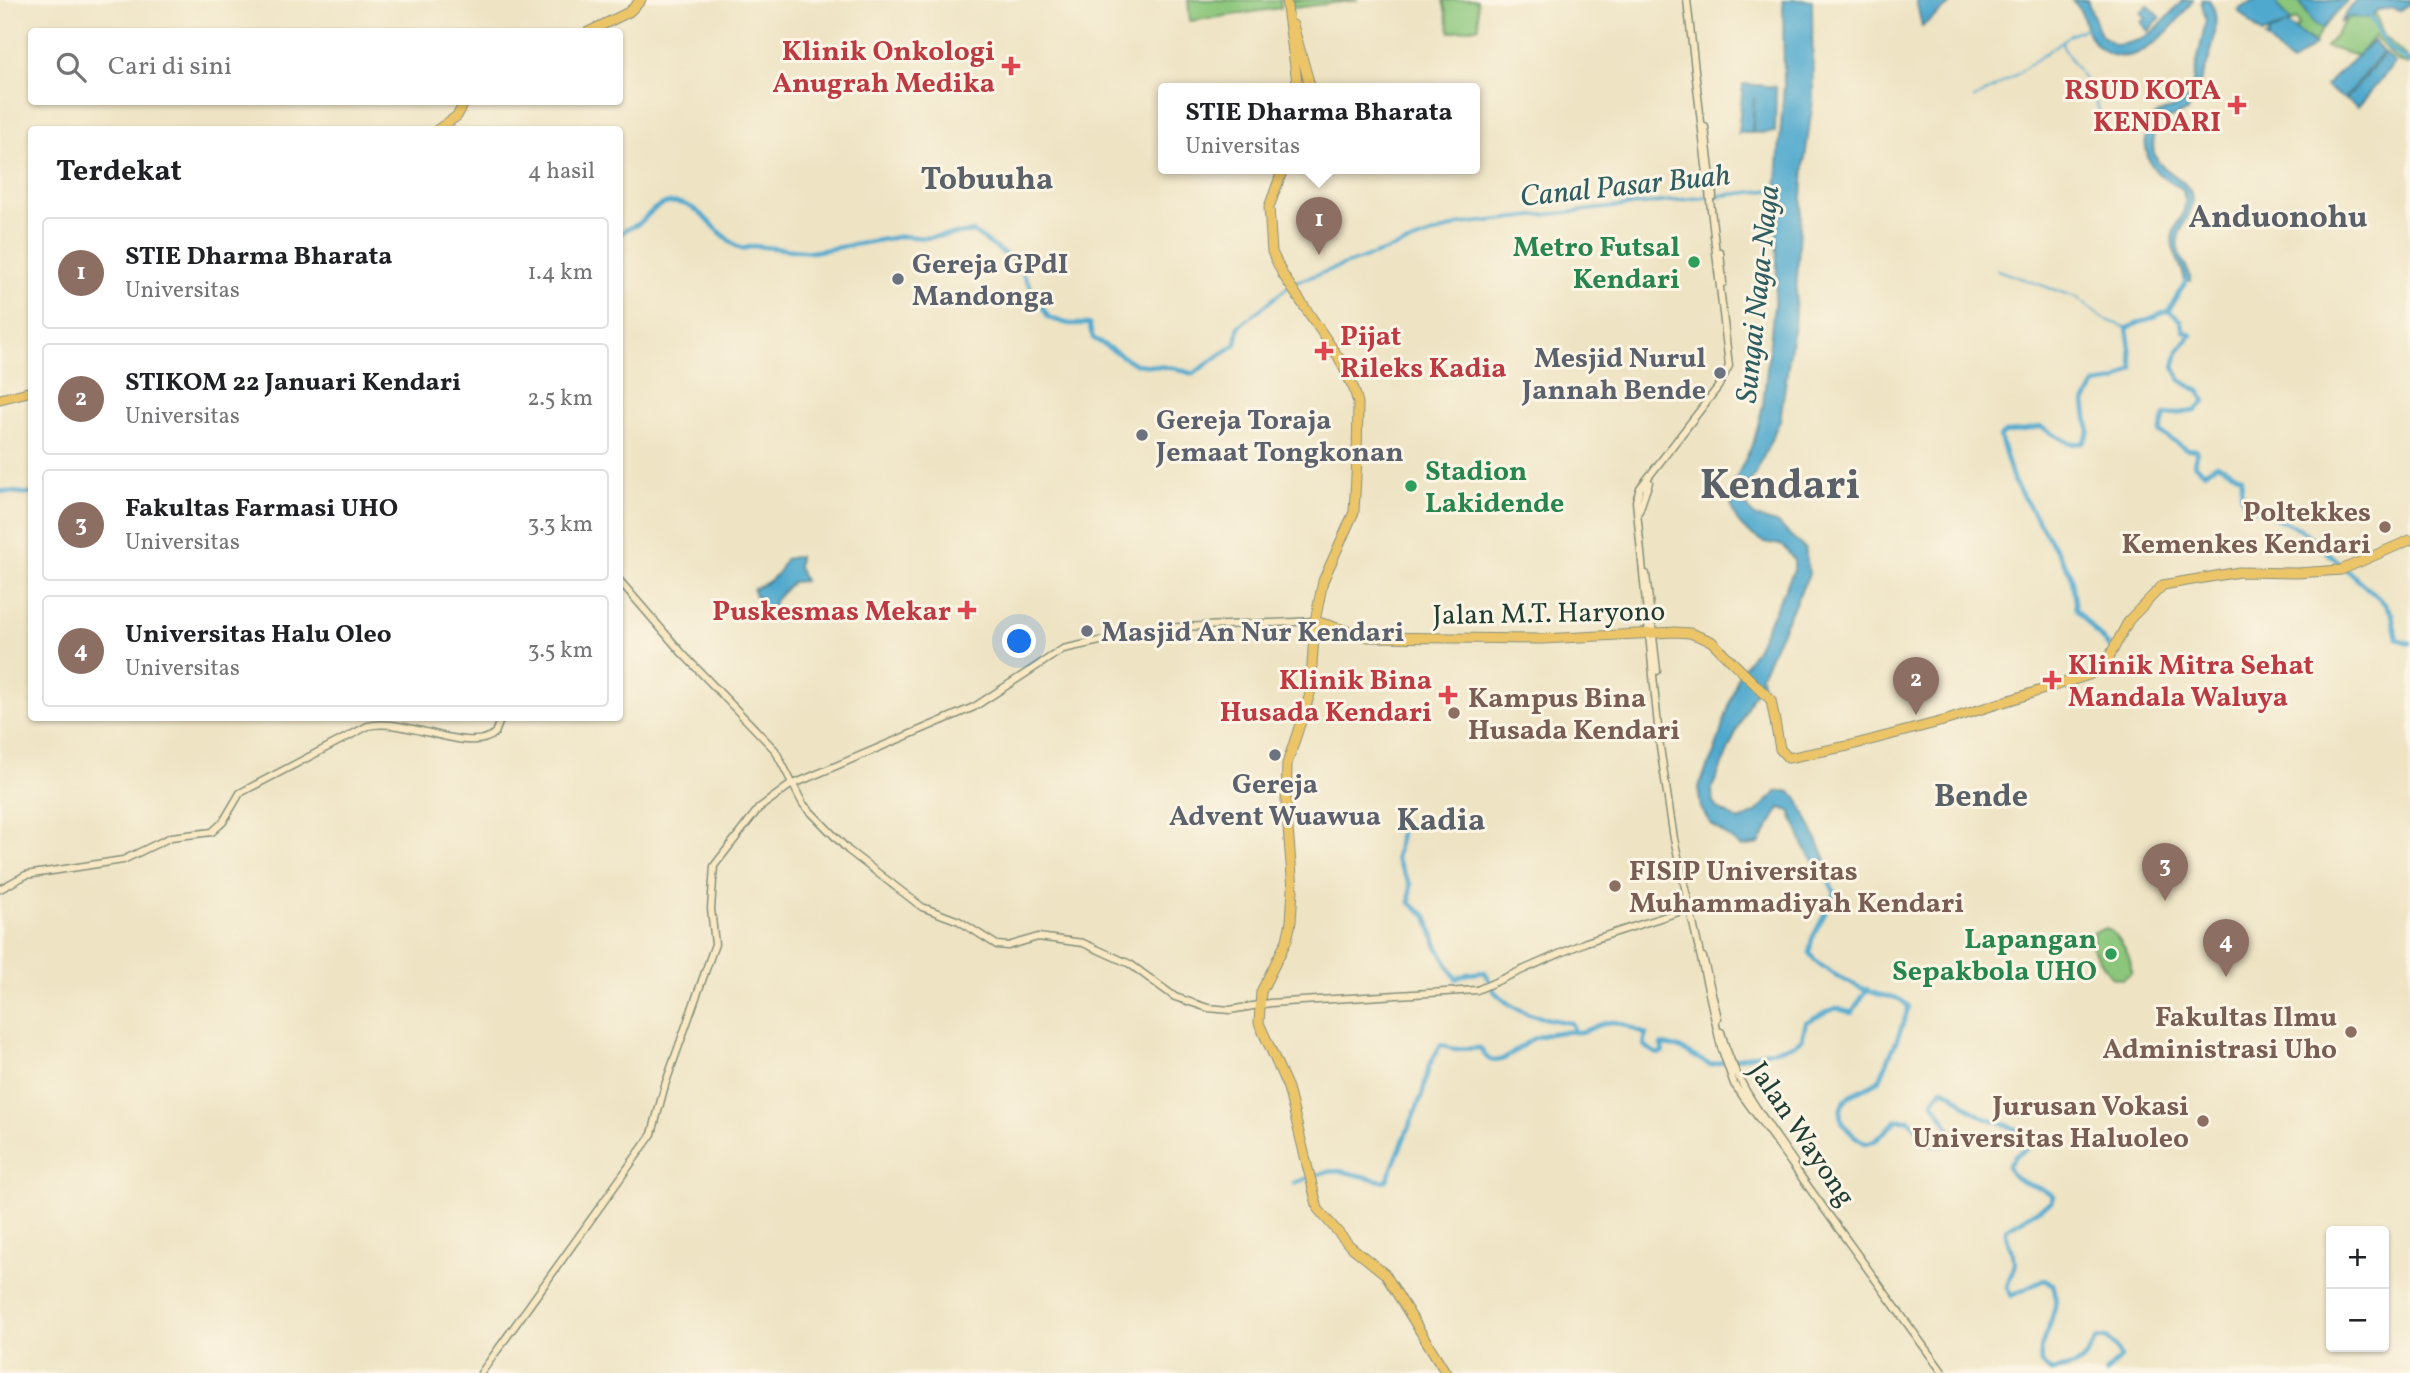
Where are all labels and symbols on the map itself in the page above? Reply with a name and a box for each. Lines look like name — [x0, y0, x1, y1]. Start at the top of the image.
place label: Klinik Onkologi Anugrah Medika — [772, 33, 995, 104]
marker: Klinik Onkologi Anugrah Medika — [1001, 56, 1021, 76]
place label: RSUD KOTA KENDARI — [2064, 72, 2221, 143]
marker: RSUD KOTA KENDARI — [2227, 95, 2247, 115]
water label: Canal Pasar Buah — [1518, 155, 1732, 219]
district label: Tobuuha — [921, 159, 1053, 203]
water label: Sungai Naga-Naga — [1727, 183, 1791, 405]
pin: 1 — [1296, 197, 1342, 255]
district label: Anduonohu — [2189, 197, 2367, 241]
place label: Metro Futsal Kendari — [1513, 229, 1680, 300]
place label: Gereja GPdI Mandonga — [912, 246, 1069, 317]
marker: Metro Futsal Kendari — [1686, 254, 1702, 270]
marker: Gereja GPdI Mandonga — [890, 271, 906, 287]
place label: Pijat Rileks Kadia — [1340, 318, 1507, 389]
place label: Mesjid Nurul Jannah Bende — [1521, 340, 1706, 411]
marker: Pijat Rileks Kadia — [1314, 341, 1334, 361]
marker: Mesjid Nurul Jannah Bende — [1712, 365, 1728, 381]
place label: Gereja Toraja Jemaat Tongkonan — [1155, 402, 1404, 473]
marker: Gereja Toraja Jemaat Tongkonan — [1134, 427, 1150, 443]
place label: Stadion Lakidende — [1425, 453, 1564, 524]
district label: Kendari — [1700, 458, 1860, 517]
marker: Stadion Lakidende — [1403, 478, 1419, 494]
place label: Poltekkes Kemenkes Kendari — [2121, 494, 2371, 565]
marker: Poltekkes Kemenkes Kendari — [2377, 519, 2393, 535]
place label: Puskesmas Mekar — [712, 593, 951, 632]
street label: Jalan M.T. Haryono — [1432, 593, 1666, 636]
marker: Puskesmas Mekar — [957, 600, 977, 620]
place label: Masjid An Nur Kendari — [1101, 614, 1404, 653]
marker: Masjid An Nur Kendari — [1079, 623, 1095, 639]
your location — [1002, 624, 1036, 658]
place label: Klinik Mitra Sehat Mandala Waluya — [2068, 647, 2314, 718]
pin: 2 — [1893, 657, 1939, 715]
place label: Klinik Bina Husada Kendari — [1220, 662, 1432, 733]
marker: Klinik Mitra Sehat Mandala Waluya — [2042, 670, 2062, 690]
place label: Kampus Bina Husada Kendari — [1468, 680, 1680, 751]
marker: Klinik Bina Husada Kendari — [1438, 685, 1458, 705]
marker: Kampus Bina Husada Kendari — [1446, 705, 1462, 721]
marker: Gereja Advent Wuawua — [1267, 747, 1283, 763]
place label: Gereja Advent Wuawua — [1169, 766, 1381, 837]
district label: Bende — [1934, 776, 2028, 820]
district label: Kadia — [1397, 800, 1485, 844]
pin: 3 — [2142, 843, 2188, 901]
place label: FISIP Universitas Muhammadiyah Kendari — [1629, 853, 1964, 924]
marker: FISIP Universitas Muhammadiyah Kendari — [1607, 878, 1623, 894]
pin: 4 — [2203, 919, 2249, 977]
place label: Lapangan Sepakbola UHO — [1892, 921, 2097, 992]
marker: Lapangan Sepakbola UHO — [2103, 946, 2119, 962]
place label: Fakultas Ilmu Administrasi Uho — [2103, 999, 2337, 1070]
marker: Fakultas Ilmu Administrasi Uho — [2343, 1024, 2359, 1040]
street label: Jalan Wayong — [1738, 1054, 1864, 1215]
place label: Jurusan Vokasi Universitas Haluoleo — [1912, 1088, 2189, 1159]
marker: Jurusan Vokasi Universitas Haluoleo — [2195, 1113, 2211, 1129]

